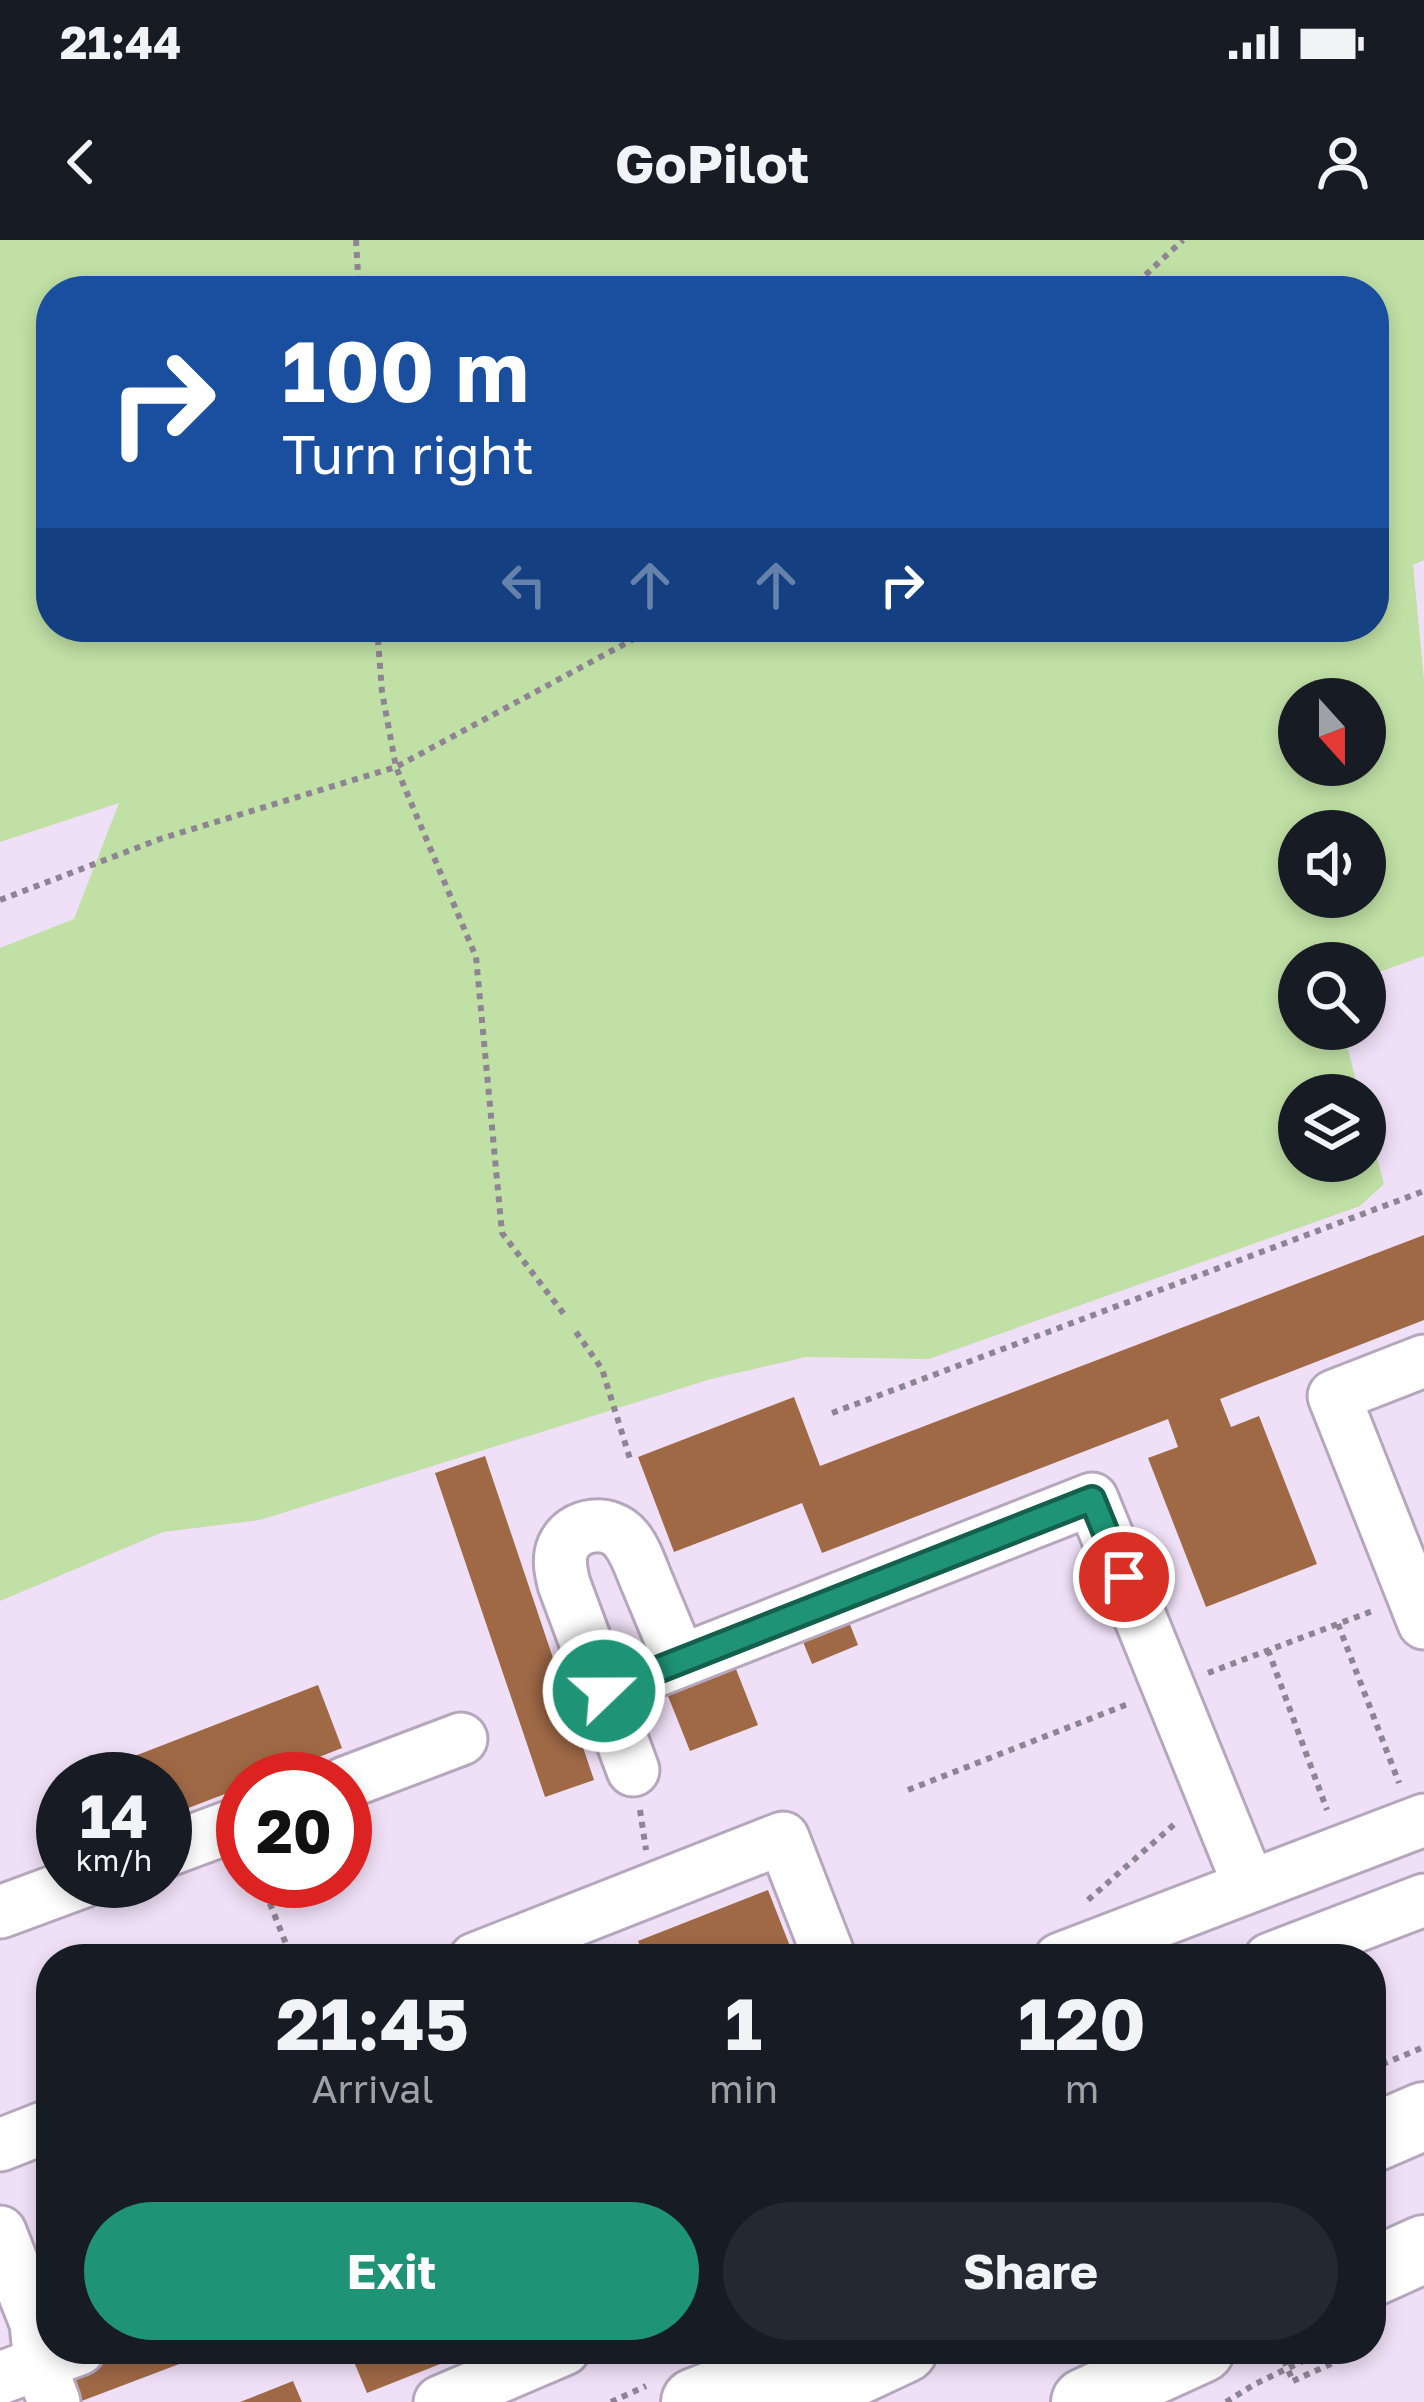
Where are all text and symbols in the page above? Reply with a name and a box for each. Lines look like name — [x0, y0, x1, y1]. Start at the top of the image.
text: 21:44 — [60, 15, 181, 69]
icon: back — [48, 129, 114, 195]
icon: person — [1310, 129, 1376, 195]
text: GoPilot — [615, 130, 809, 195]
text: 100 m — [282, 320, 529, 420]
icon: right — [84, 324, 240, 480]
text: Turn right — [282, 421, 534, 486]
icon: left — [491, 552, 557, 618]
icon: ahead — [617, 552, 683, 618]
icon: ahead — [743, 552, 809, 618]
icon: right — [869, 552, 935, 618]
north arrow — [1278, 678, 1386, 786]
map controls — [1278, 678, 1386, 1182]
button: sound — [1278, 810, 1386, 918]
button: search — [1278, 942, 1386, 1050]
button: layers — [1278, 1074, 1386, 1182]
pin — [1073, 1526, 1175, 1628]
icon: arrive — [1091, 1544, 1157, 1610]
position arrow — [541, 1628, 667, 1754]
speed limit sign: 20 — [216, 1752, 372, 1908]
text: 14 — [80, 1779, 148, 1851]
text: km/h — [76, 1842, 152, 1878]
text: 21:45 — [276, 1979, 469, 2066]
text: 1 — [725, 1979, 762, 2066]
text: 120 — [1018, 1979, 1146, 2066]
text: Arrival — [311, 2065, 434, 2112]
text: min — [709, 2065, 778, 2112]
text: m — [1065, 2065, 1099, 2112]
button: Exit — [84, 2202, 699, 2340]
button: Share — [723, 2202, 1338, 2340]

